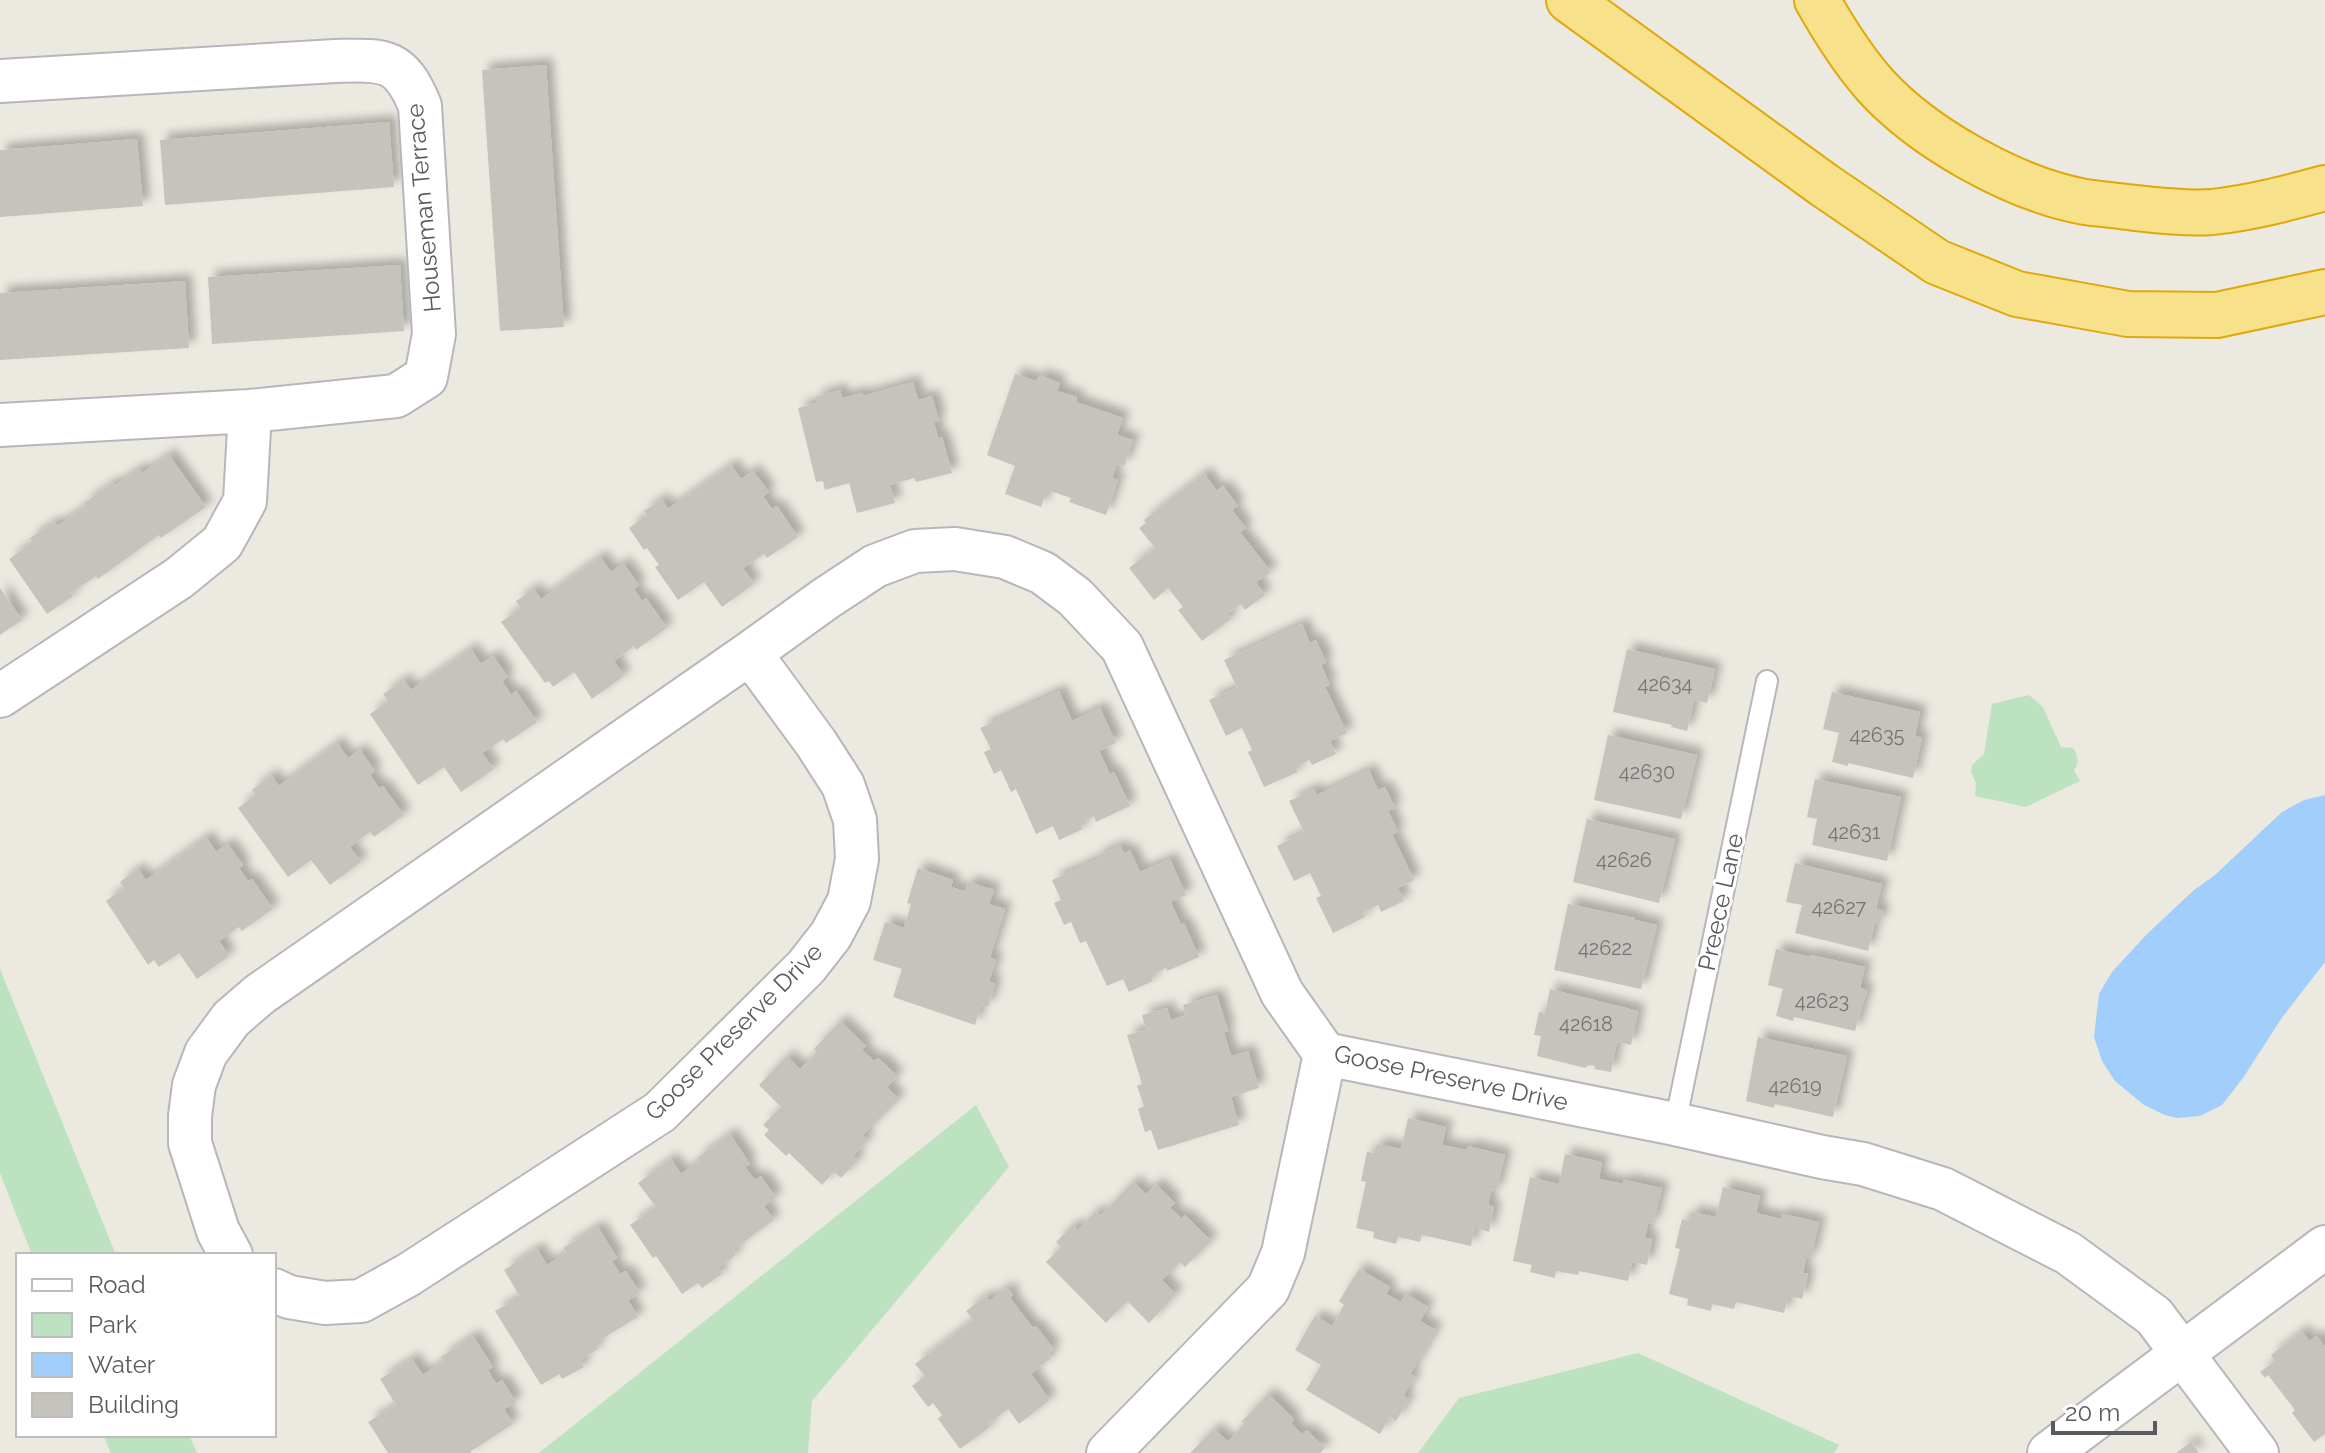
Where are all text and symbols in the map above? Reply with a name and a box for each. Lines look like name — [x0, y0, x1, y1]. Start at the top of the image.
street label: Houseman Terrace — [400, 103, 447, 314]
house number: 42634 — [1638, 672, 1693, 696]
house number: 42635 — [1850, 723, 1905, 747]
house number: 42630 — [1619, 760, 1675, 784]
house number: 42631 — [1828, 820, 1881, 844]
street label: Preece Lane — [1692, 831, 1749, 973]
house number: 42626 — [1596, 848, 1652, 872]
house number: 42627 — [1812, 895, 1867, 919]
house number: 42622 — [1578, 936, 1632, 960]
street label: Goose Preserve Drive — [639, 937, 828, 1126]
house number: 42623 — [1795, 989, 1849, 1013]
house number: 42618 — [1559, 1012, 1613, 1036]
street label: Goose Preserve Drive — [1331, 1039, 1571, 1116]
house number: 42619 — [1768, 1074, 1822, 1098]
legend — [16, 1253, 276, 1437]
text: Road — [88, 1270, 146, 1299]
text: Park — [88, 1310, 137, 1339]
text: Water — [88, 1350, 156, 1379]
scale bar — [2053, 1385, 2155, 1435]
text: Building — [88, 1390, 179, 1419]
text: 20 m — [2065, 1398, 2120, 1427]

